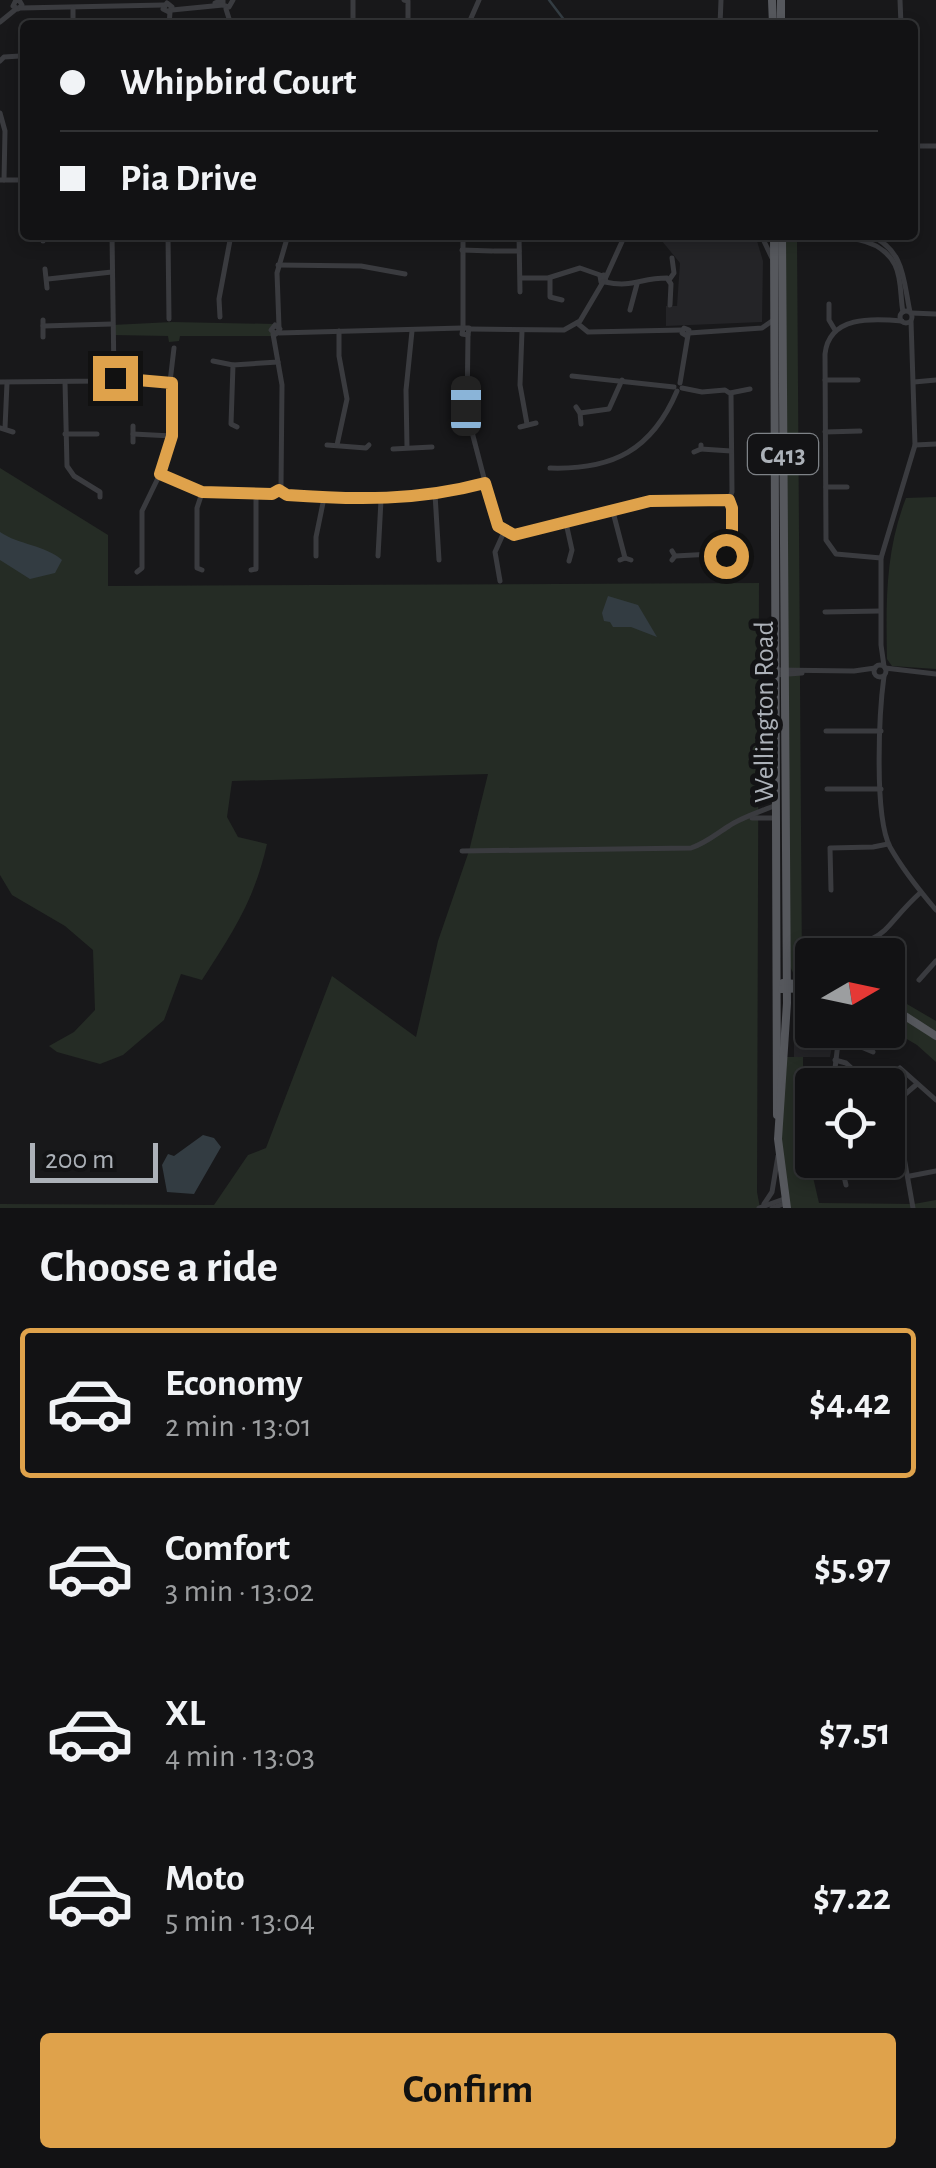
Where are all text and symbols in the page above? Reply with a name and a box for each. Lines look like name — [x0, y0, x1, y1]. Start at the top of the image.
text: Whipbird Court — [120, 64, 356, 102]
text: Pia Drive — [120, 160, 257, 198]
route end — [93, 356, 138, 401]
car — [451, 376, 481, 436]
road number: C413 — [748, 434, 818, 474]
route start — [704, 534, 749, 579]
street label: Wellington Road — [751, 621, 779, 803]
north arrow — [795, 938, 905, 1048]
map controls — [795, 938, 905, 1178]
button: locate — [795, 1068, 905, 1178]
scale bar — [30, 1138, 158, 1182]
text: 200 m — [45, 1146, 114, 1174]
text: Choose a ride — [40, 1245, 278, 1290]
icon: car — [45, 1358, 135, 1448]
text: Economy — [165, 1365, 303, 1403]
text: $4.42 — [809, 1384, 891, 1422]
text: 2 min · 13:01 — [165, 1410, 312, 1442]
icon: car — [45, 1523, 135, 1613]
text: Comfort — [165, 1530, 290, 1568]
text: $5.97 — [814, 1549, 891, 1587]
text: 3 min · 13:02 — [165, 1575, 314, 1607]
icon: car — [45, 1688, 135, 1778]
text: XL — [165, 1695, 205, 1733]
text: $7.51 — [819, 1714, 891, 1752]
text: 4 min · 13:03 — [165, 1740, 315, 1772]
icon: car — [45, 1853, 135, 1943]
text: Moto — [165, 1860, 245, 1898]
text: $7.22 — [813, 1879, 891, 1917]
text: 5 min · 13:04 — [165, 1905, 315, 1937]
button: Confirm — [40, 2033, 896, 2148]

